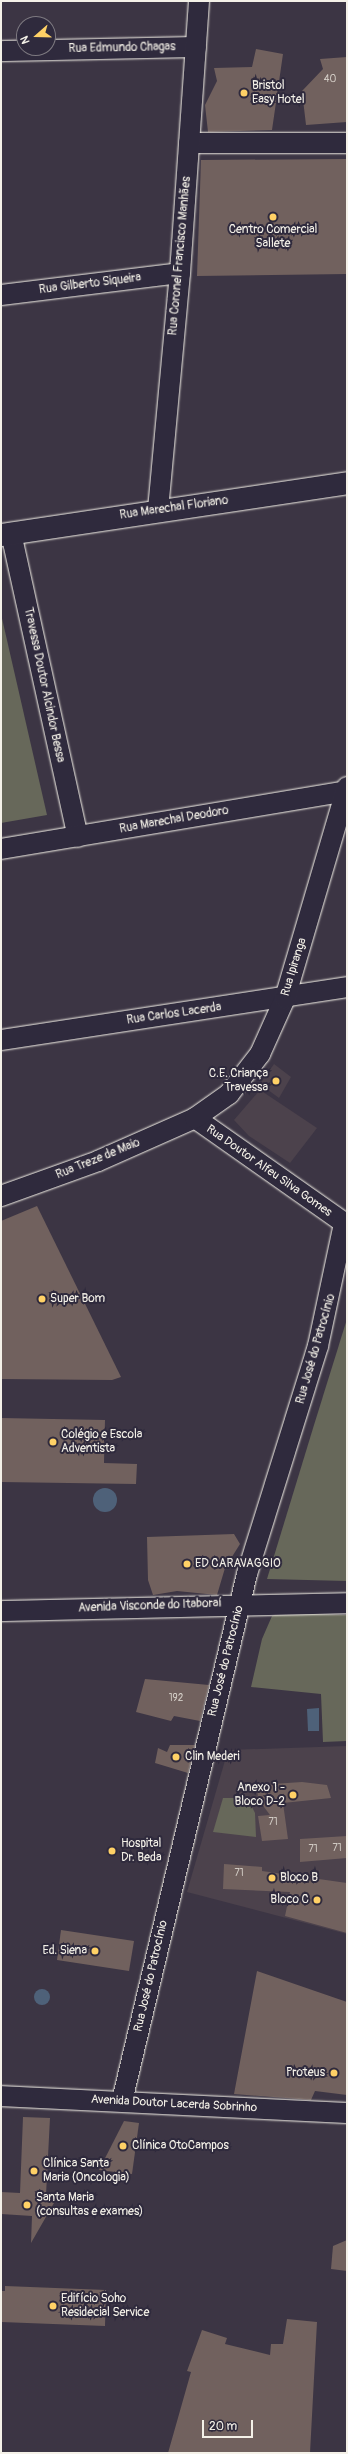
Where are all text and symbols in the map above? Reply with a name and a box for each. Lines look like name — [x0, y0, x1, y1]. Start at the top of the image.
north arrow — [16, 16, 56, 56]
text: N — [18, 34, 33, 46]
street label: Rua Edmundo Chagas — [68, 40, 176, 56]
house number: 40 — [324, 74, 336, 86]
place label: Bristol Easy Hotel — [252, 79, 305, 107]
marker: Bristol Easy Hotel — [239, 88, 249, 98]
street label: Rua Coronel Francisco Manhães — [166, 176, 194, 336]
marker: Centro Comercial Sallete — [268, 212, 278, 222]
place label: Centro Comercial Sallete — [229, 223, 317, 251]
street label: Rua Gilberto Siqueira — [38, 271, 142, 297]
street label: Rua Marechal Floriano — [119, 493, 229, 523]
street label: Travessa Doutor Alcindor Bessa — [21, 606, 67, 764]
street label: Rua Marechal Deodoro — [118, 803, 230, 837]
street label: Rua Ipiranga — [278, 936, 310, 998]
street label: Rua Carlos Lacerda — [126, 1000, 222, 1028]
place label: C.E. Criança Travessa — [209, 1067, 268, 1095]
marker: C.E. Criança Travessa — [271, 1076, 281, 1086]
street label: Rua Doutor Alfeu Silva Gomes — [203, 1122, 335, 1220]
street label: Rua Treze de Maio — [54, 1136, 142, 1182]
place label: Super Bom — [50, 1292, 105, 1306]
street label: Rua José do Patrocínio — [293, 1292, 339, 1406]
marker: Super Bom — [37, 1294, 47, 1304]
place label: Colégio e Escola Adventista — [61, 1428, 142, 1456]
marker: Colégio e Escola Adventista — [48, 1437, 58, 1447]
place label: ED CARAVAGGIO — [195, 1557, 281, 1571]
marker: ED CARAVAGGIO — [182, 1559, 192, 1569]
street label: Avenida Visconde do Itaboraí — [78, 1596, 222, 1616]
street label: Rua José do Patrocínio — [205, 1604, 247, 1718]
house number: 192 — [169, 1693, 183, 1705]
place label: Clin Mederi — [185, 1750, 240, 1764]
marker: Clin Mederi — [170, 1751, 182, 1763]
place label: Anexo 1 - Bloco D-2 — [234, 1781, 285, 1809]
marker: Anexo 1 - Bloco D-2 — [288, 1790, 298, 1800]
house number: 71 — [268, 1817, 278, 1829]
place label: Hospital Dr. Beda — [121, 1837, 161, 1865]
house number: 71 — [332, 1843, 342, 1855]
house number: 71 — [308, 1844, 318, 1856]
marker: Hospital Dr. Beda — [106, 1845, 118, 1857]
house number: 71 — [234, 1868, 244, 1880]
place label: Bloco B — [280, 1871, 318, 1885]
marker: Bloco B — [267, 1873, 277, 1883]
place label: Bloco C — [270, 1893, 309, 1907]
marker: Bloco C — [312, 1895, 322, 1905]
street label: Rua José do Patrocínio — [131, 1919, 171, 2033]
place label: Ed. Siena — [42, 1944, 87, 1958]
marker: Ed. Siena — [90, 1946, 100, 1956]
place label: Proteus — [286, 2066, 325, 2080]
marker: Proteus — [328, 2067, 340, 2079]
street label: Avenida Doutor Lacerda Sobrinho — [91, 2092, 257, 2116]
place label: Clínica OtoCampos — [132, 2139, 229, 2153]
marker: Clínica OtoCampos — [117, 2140, 129, 2152]
place label: Clínica Santa Maria (Oncologia) — [43, 2157, 130, 2185]
marker: Clínica Santa Maria (Oncologia) — [28, 2165, 40, 2177]
place label: Santa Maria (consultas e exames) — [36, 2191, 143, 2219]
marker: Santa Maria (consultas e exames) — [21, 2199, 33, 2211]
place label: Edifício Soho Residecial Service — [61, 2292, 149, 2320]
marker: Edifício Soho Residecial Service — [48, 2301, 58, 2311]
scale bar — [204, 2412, 255, 2438]
text: 20 m — [209, 2419, 237, 2434]

